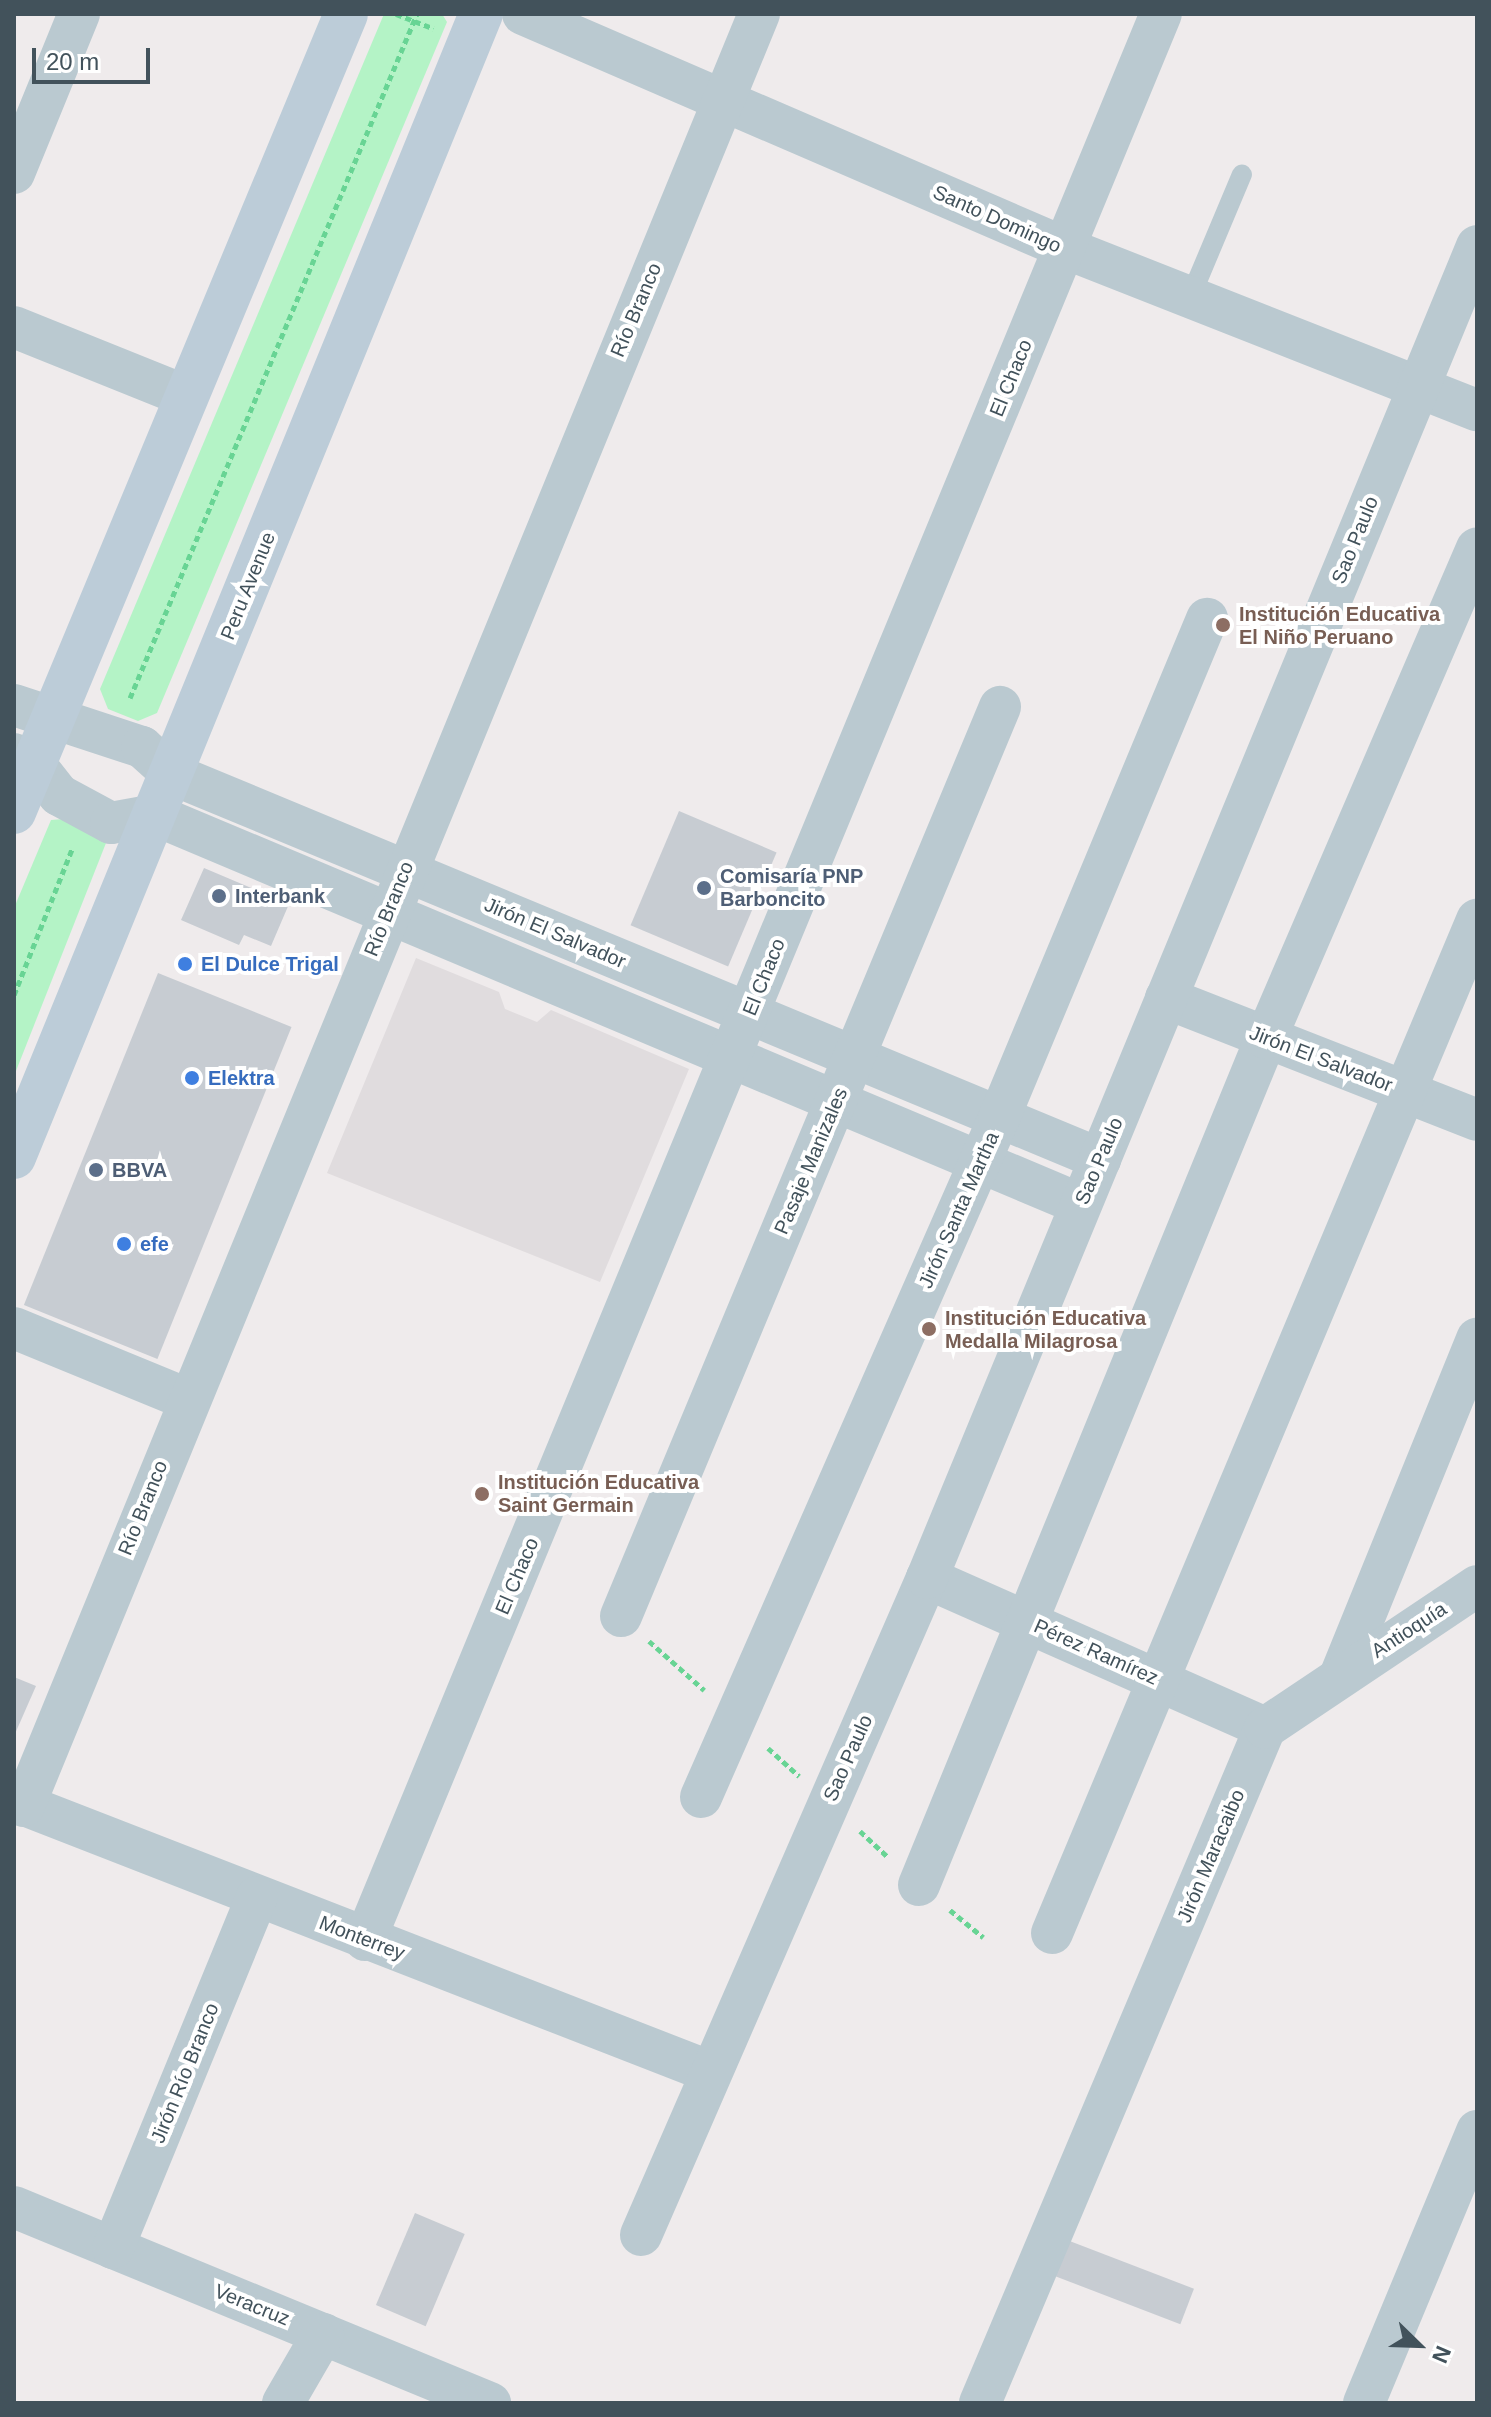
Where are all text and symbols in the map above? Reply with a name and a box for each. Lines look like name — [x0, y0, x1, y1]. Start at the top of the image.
scale bar — [36, 32, 154, 82]
text: 20 m — [46, 48, 99, 75]
street label: Santo Domingo — [929, 180, 1065, 258]
street label: Río Branco — [605, 259, 667, 361]
street label: El Chaco — [985, 336, 1037, 420]
street label: Sao Paulo — [1327, 493, 1383, 587]
street label: Peru Avenue — [215, 528, 281, 644]
place label: Institución Educativa El Niño Peruano — [1239, 602, 1440, 649]
marker: Institución Educativa El Niño Peruano — [1214, 616, 1232, 634]
street label: Río Branco — [359, 858, 419, 960]
place label: Comisaría PNP Barboncito — [720, 864, 863, 911]
marker: Comisaría PNP Barboncito — [695, 879, 713, 897]
place label: Interbank — [235, 884, 325, 908]
marker: Interbank — [210, 887, 228, 905]
street label: Jirón El Salvador — [481, 892, 629, 974]
street label: El Chaco — [738, 935, 790, 1019]
place label: El Dulce Trigal — [201, 952, 339, 976]
marker: El Dulce Trigal — [176, 955, 194, 973]
street label: Jirón El Salvador — [1246, 1021, 1396, 1097]
place label: Elektra — [208, 1066, 275, 1090]
marker: Elektra — [183, 1069, 201, 1087]
street label: Pasaje Manizales — [769, 1084, 853, 1238]
street label: Sao Paulo — [1070, 1114, 1128, 1208]
street label: Jirón Santa Martha — [914, 1128, 1004, 1292]
place label: BBVA — [112, 1158, 167, 1182]
marker: BBVA — [87, 1161, 105, 1179]
place label: efe — [140, 1232, 169, 1256]
marker: efe — [115, 1235, 133, 1253]
place label: Institución Educativa Medalla Milagrosa — [945, 1306, 1146, 1353]
marker: Institución Educativa Medalla Milagrosa — [920, 1320, 938, 1338]
street label: Río Branco — [113, 1457, 173, 1559]
place label: Institución Educativa Saint Germain — [498, 1470, 699, 1517]
marker: Institución Educativa Saint Germain — [473, 1485, 491, 1503]
street label: El Chaco — [490, 1534, 544, 1618]
street label: Antioquía — [1367, 1597, 1451, 1663]
street label: Pérez Ramírez — [1030, 1614, 1162, 1690]
street label: Sao Paulo — [818, 1711, 878, 1805]
street label: Jirón Maracaibo — [1172, 1786, 1250, 1926]
street label: Monterrey — [316, 1911, 408, 1965]
street label: Jirón Río Branco — [146, 1999, 224, 2147]
street label: Veracruz — [211, 2279, 293, 2331]
north arrow — [1379, 2305, 1459, 2385]
text: N — [1427, 2342, 1456, 2367]

